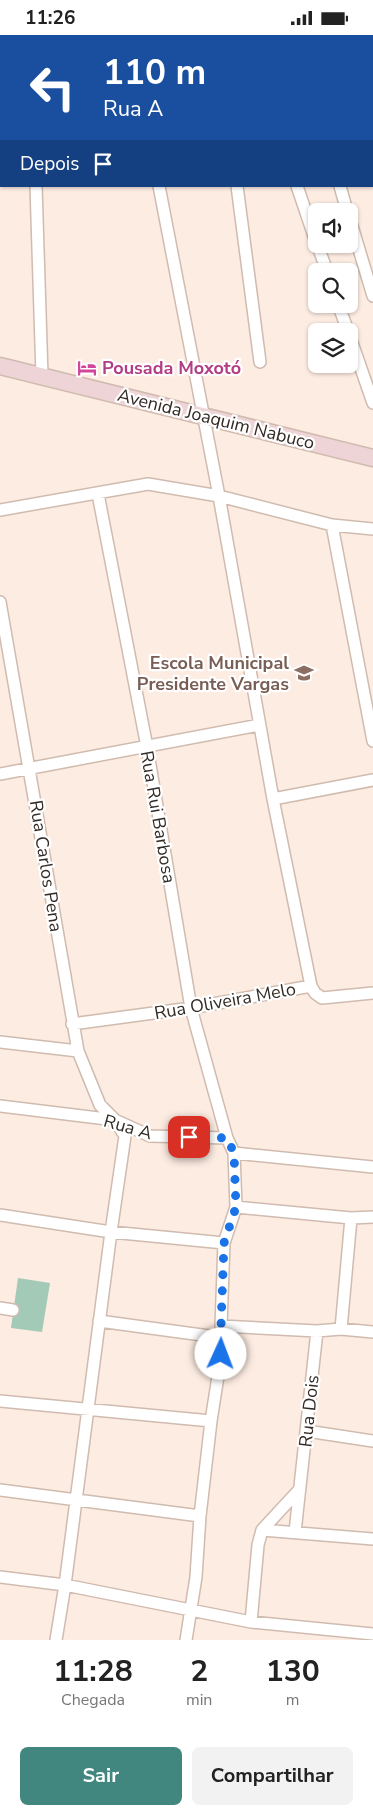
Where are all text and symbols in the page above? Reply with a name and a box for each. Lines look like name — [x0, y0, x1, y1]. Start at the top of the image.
text: 11:26 — [25, 5, 75, 31]
text: 110 m — [103, 49, 206, 96]
icon: left — [20, 55, 85, 120]
text: Rua A — [103, 94, 163, 124]
icon: arrive — [89, 150, 117, 178]
text: Depois — [20, 151, 79, 177]
map controls — [308, 203, 358, 373]
button: sound — [308, 203, 358, 253]
button: search — [308, 263, 358, 313]
button: layers — [308, 323, 358, 373]
place label: Pousada Moxotó — [102, 356, 241, 380]
hotel icon: Pousada Moxotó — [76, 357, 98, 379]
street label: Avenida Joaquim Nabuco — [115, 383, 317, 455]
place label: Escola Municipal Presidente Vargas — [137, 651, 289, 696]
school or university icon: Escola Municipal Presidente Vargas — [293, 662, 315, 684]
street label: Rua Rui Barbosa — [135, 749, 181, 885]
street label: Rua Carlos Pena — [24, 798, 68, 934]
street label: Rua Oliveira Melo — [152, 977, 298, 1025]
street label: Rua A — [101, 1109, 155, 1145]
pin — [168, 1116, 210, 1158]
icon: arrive — [175, 1123, 203, 1151]
position arrow — [194, 1327, 246, 1379]
street label: Rua Dois — [293, 1374, 325, 1448]
text: 11:28 — [53, 1651, 133, 1692]
text: 2 — [190, 1651, 208, 1692]
text: 130 — [266, 1651, 320, 1692]
text: Chegada — [61, 1689, 125, 1711]
text: min — [186, 1689, 212, 1711]
text: m — [286, 1689, 300, 1711]
button: Sair — [20, 1747, 182, 1805]
button: Compartilhar — [192, 1747, 353, 1805]

